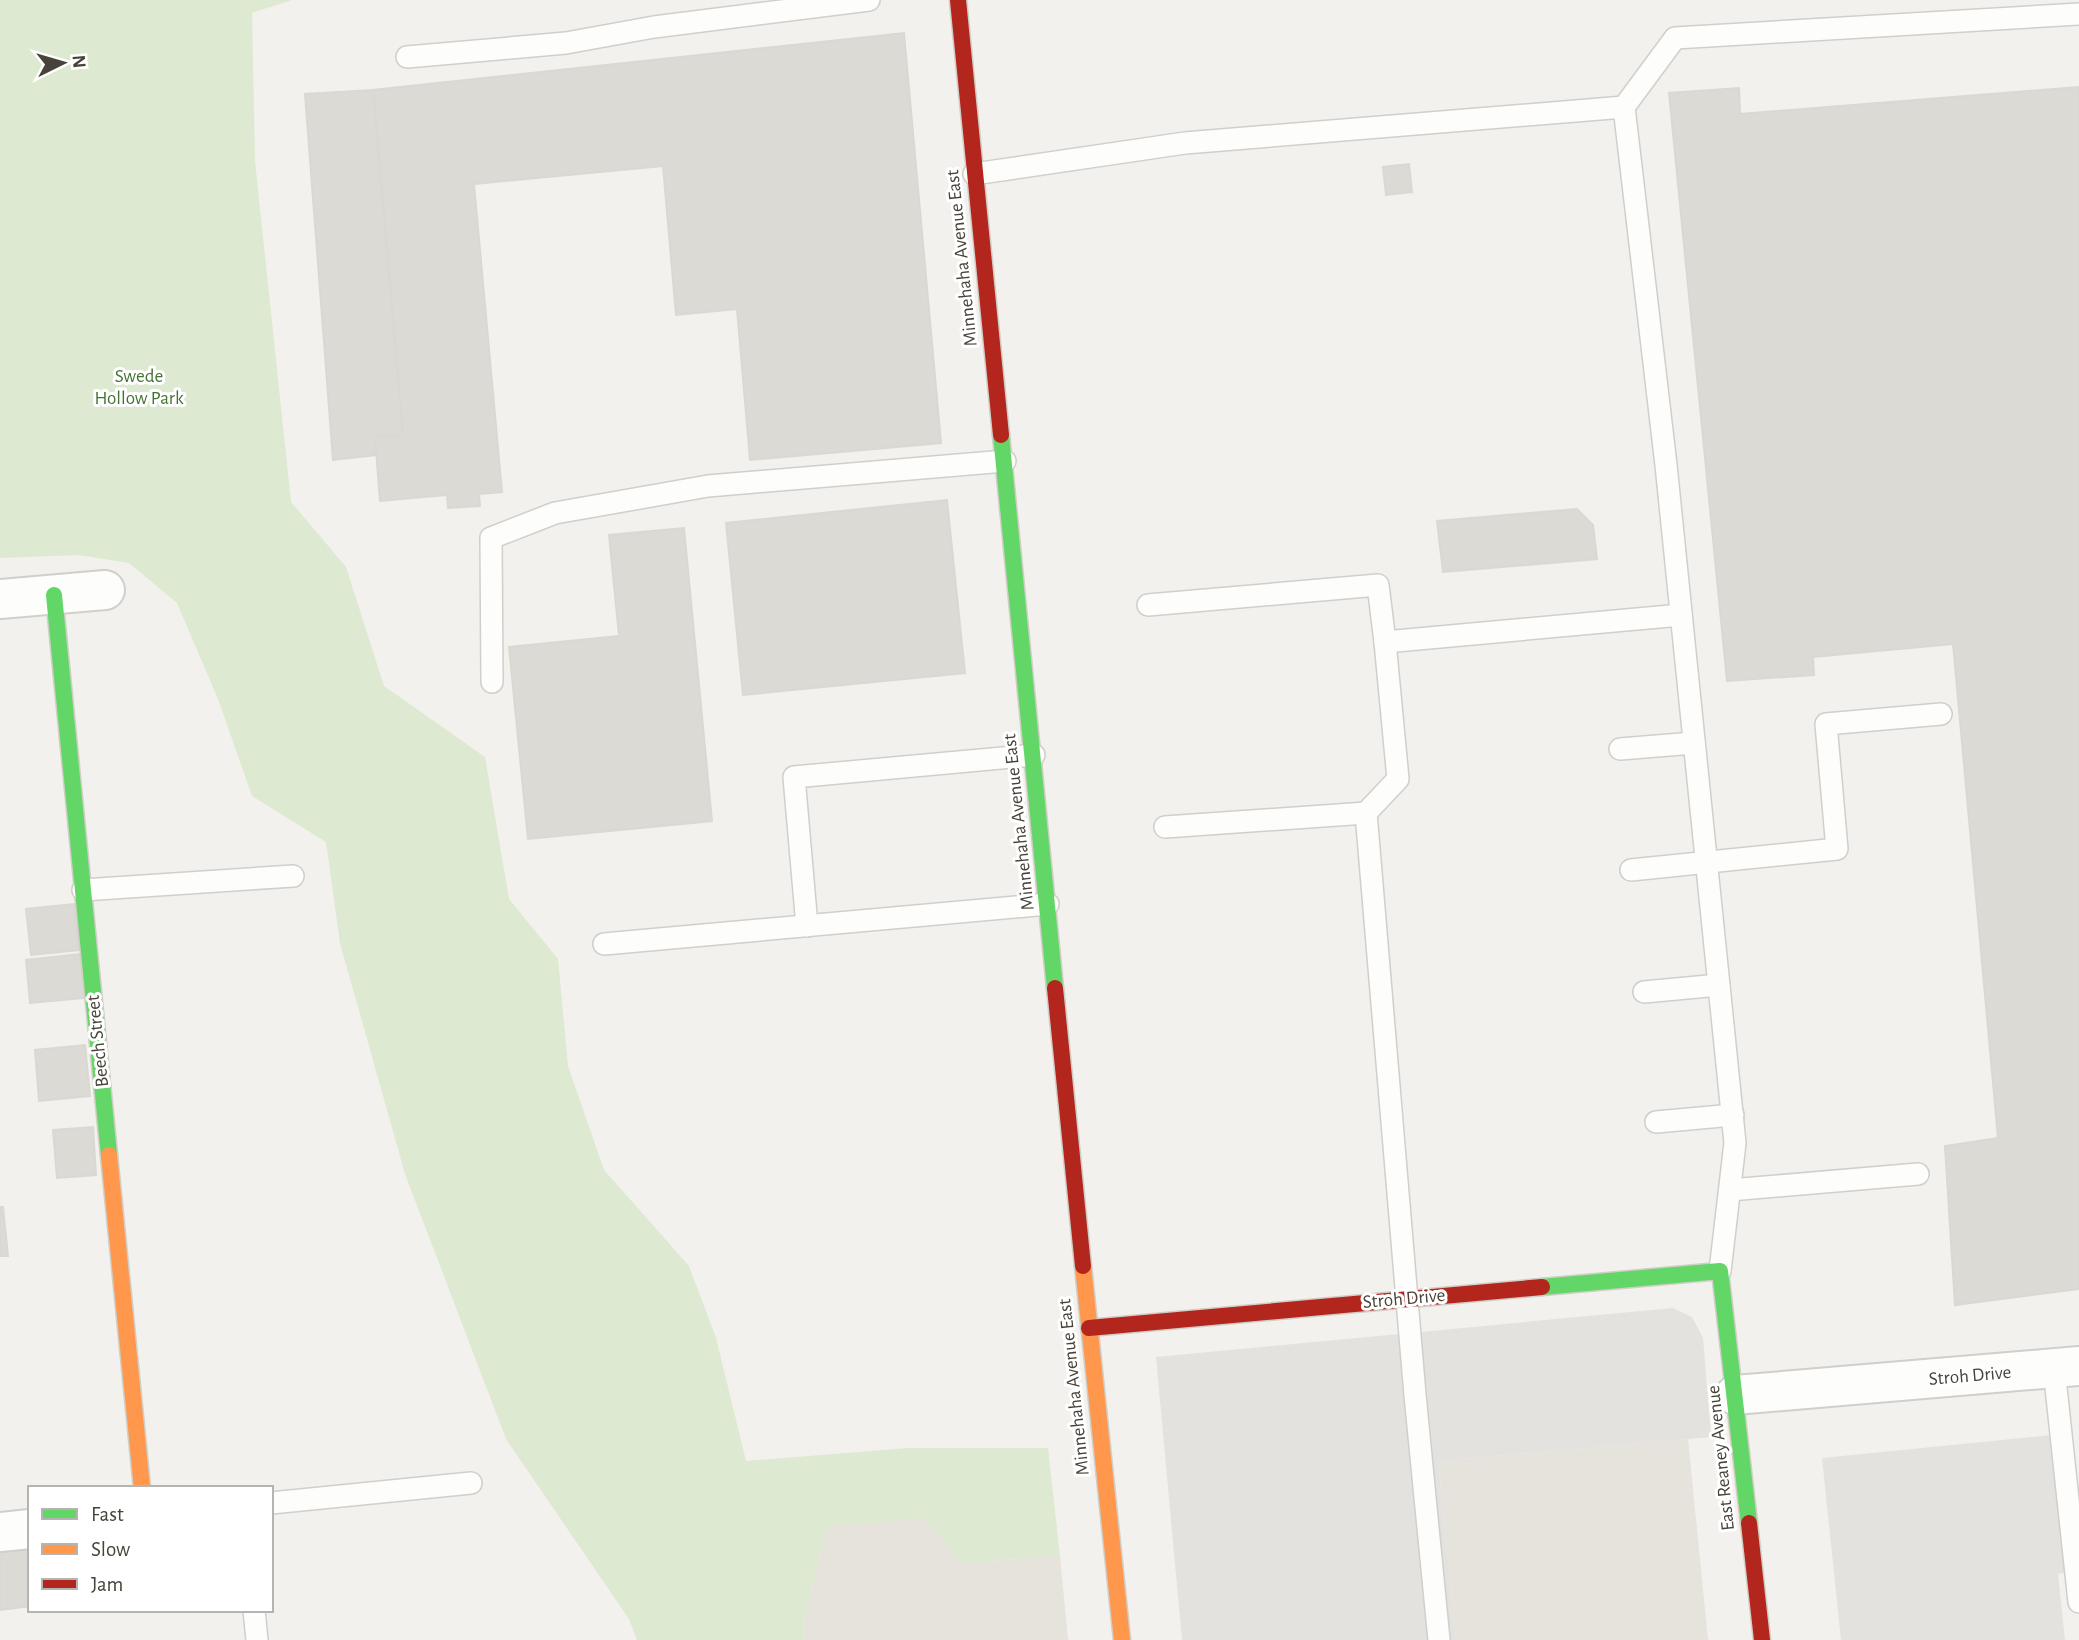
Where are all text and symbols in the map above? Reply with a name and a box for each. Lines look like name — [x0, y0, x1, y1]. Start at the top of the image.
north arrow — [28, 28, 98, 98]
text: N — [68, 54, 88, 69]
street label: Minnehaha Avenue East — [943, 169, 981, 347]
park label: Swede Hollow Park — [94, 367, 184, 408]
street label: Minnehaha Avenue East — [1000, 733, 1038, 911]
street label: Beech Street — [84, 994, 112, 1088]
street label: Stroh Drive — [1362, 1286, 1446, 1312]
street label: Minnehaha Avenue East — [1055, 1298, 1093, 1476]
street label: Stroh Drive — [1928, 1363, 2012, 1389]
street label: East Reaney Avenue — [1704, 1384, 1738, 1532]
legend — [28, 1486, 273, 1612]
text: Fast — [91, 1504, 124, 1525]
text: Slow — [91, 1539, 130, 1560]
text: Jam — [91, 1574, 123, 1595]

